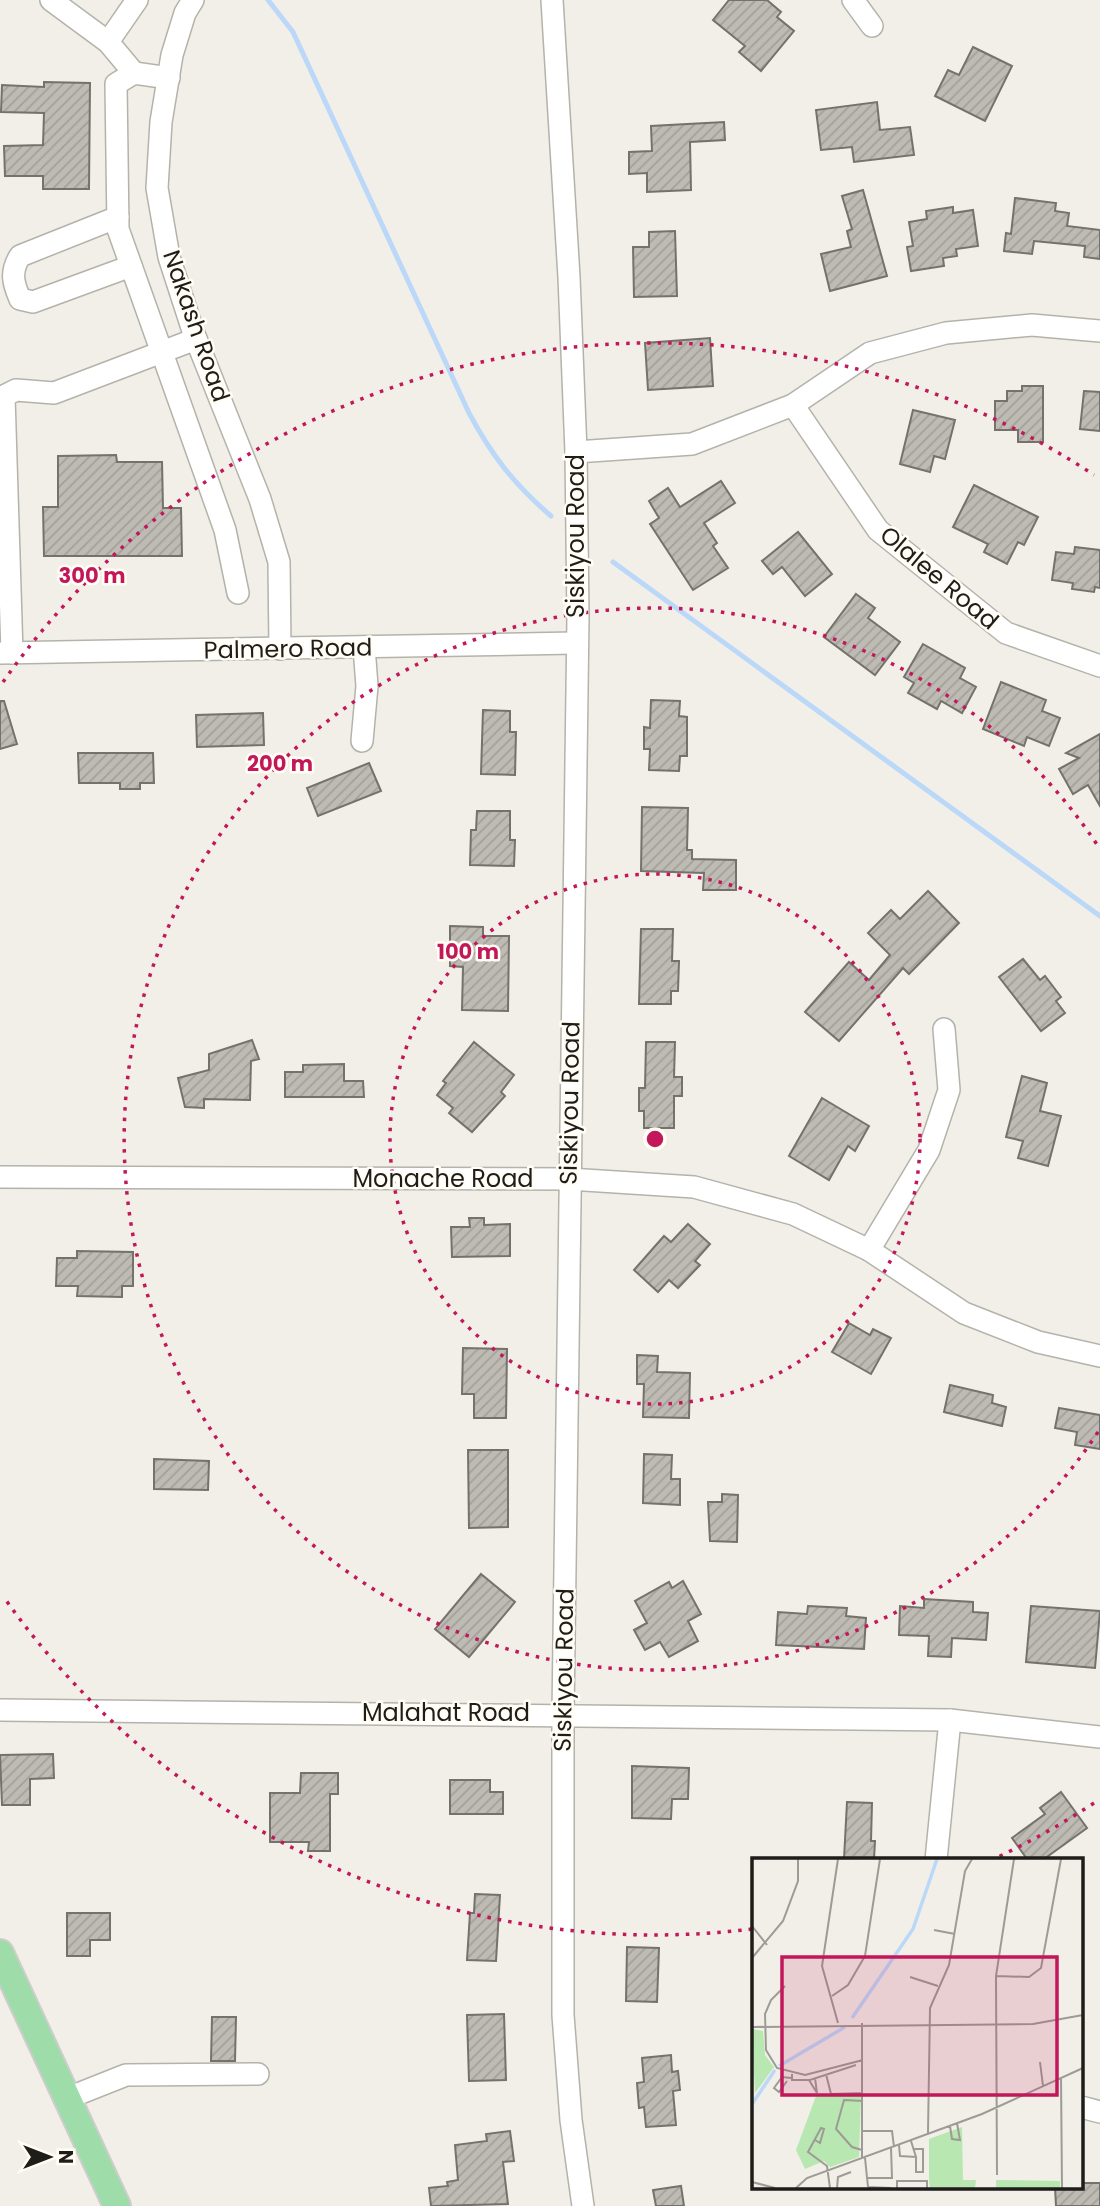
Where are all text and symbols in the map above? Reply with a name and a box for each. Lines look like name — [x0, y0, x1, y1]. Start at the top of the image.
street label: Nakash Road — [155, 246, 238, 406]
street label: Siskiyou Road — [559, 454, 592, 618]
street label: Olalee Road — [873, 518, 1006, 637]
text: 300 m — [59, 561, 125, 590]
street label: Palmero Road — [203, 631, 373, 666]
text: 200 m — [247, 749, 313, 778]
text: 100 m — [437, 937, 499, 966]
street label: Siskiyou Road — [552, 1021, 587, 1185]
centre of rings — [643, 1127, 667, 1151]
street label: Monache Road — [352, 1162, 534, 1195]
street label: Siskiyou Road — [546, 1588, 581, 1752]
street label: Malahat Road — [362, 1696, 530, 1729]
inset map — [752, 1858, 1082, 2188]
north arrow — [14, 2122, 84, 2192]
text: N — [52, 2150, 79, 2164]

